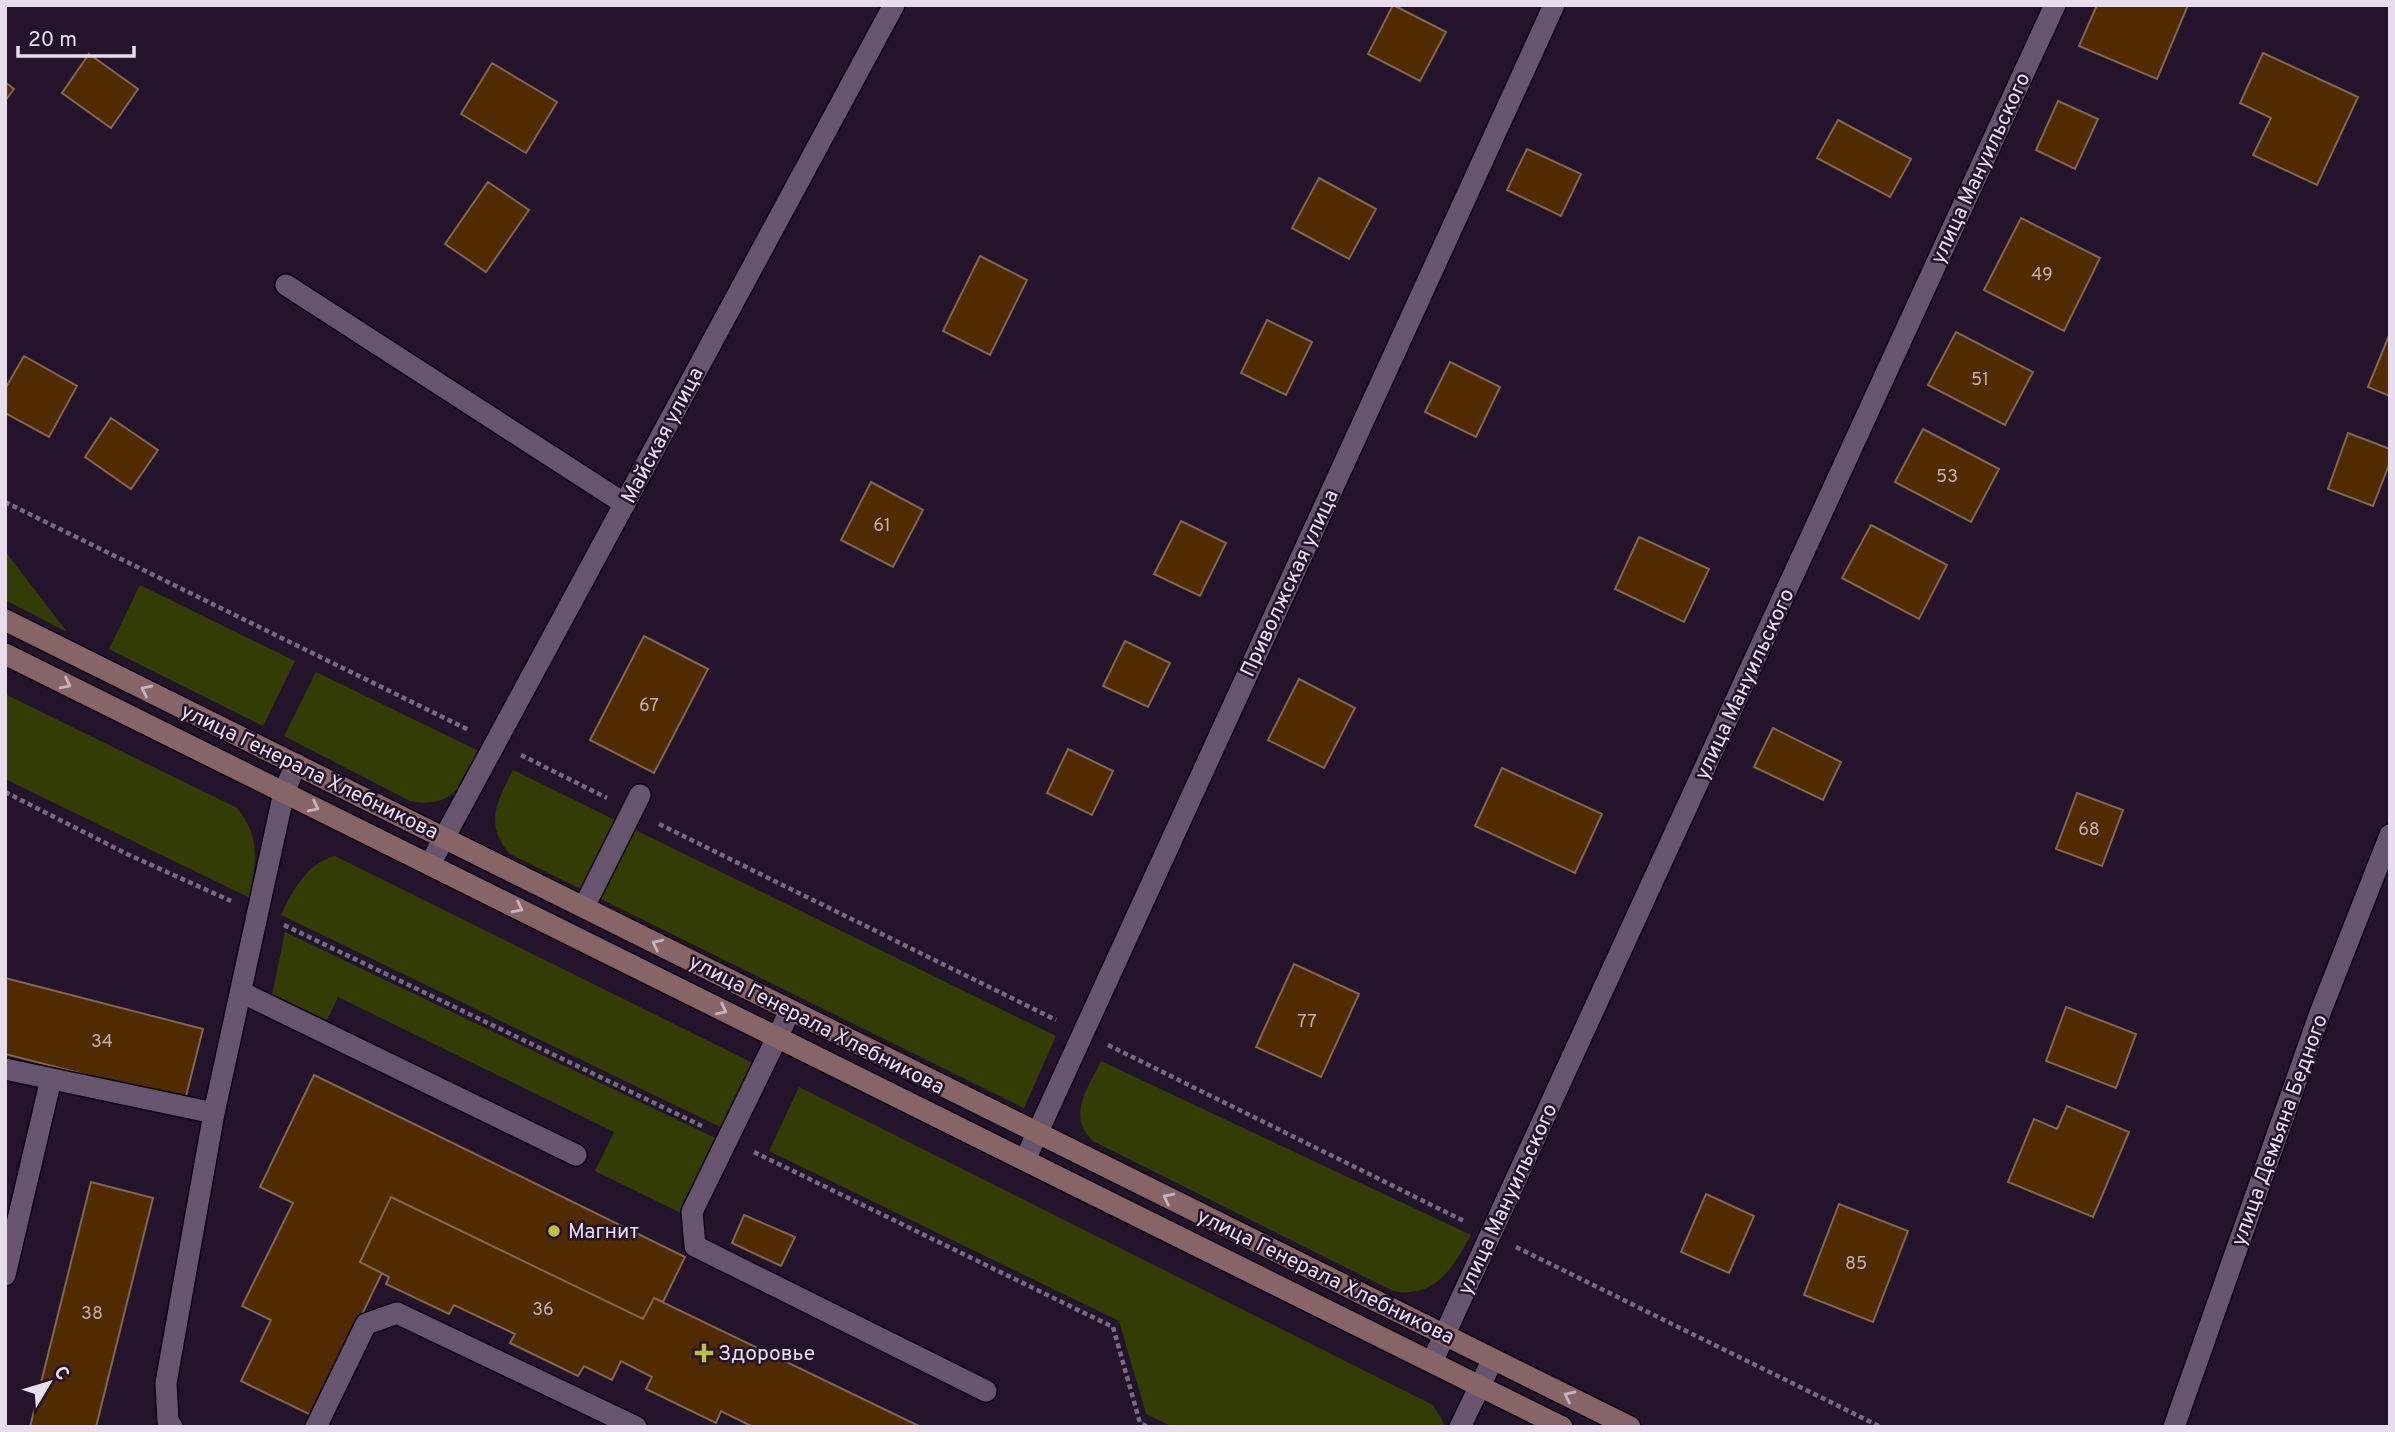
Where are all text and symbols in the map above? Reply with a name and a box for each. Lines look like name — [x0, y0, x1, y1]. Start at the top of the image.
scale bar — [18, 14, 133, 58]
text: 20 m — [28, 27, 77, 54]
street label: улица Мануильского — [1925, 69, 2038, 269]
house number: 49 — [2031, 264, 2053, 287]
street label: Майская улица — [616, 363, 711, 509]
house number: 51 — [1971, 369, 1989, 392]
house number: 53 — [1936, 466, 1958, 489]
street label: Приволжская улица — [1235, 486, 1346, 682]
house number: 61 — [873, 515, 891, 538]
street label: улица Мануильского — [1689, 585, 1802, 785]
one-way arrow — [59, 676, 71, 690]
one-way arrow — [141, 684, 153, 698]
house number: 67 — [639, 695, 659, 718]
street label: улица Генерала Хлебникова — [176, 698, 443, 847]
one-way arrow — [307, 799, 319, 813]
house number: 68 — [2078, 819, 2100, 842]
one-way arrow — [511, 900, 523, 914]
one-way arrow — [652, 938, 664, 952]
street label: улица Генерала Хлебникова — [684, 949, 949, 1102]
one-way arrow — [714, 1001, 727, 1015]
house number: 77 — [1297, 1011, 1317, 1034]
street label: улица Демьяна Бедного — [2226, 1011, 2335, 1250]
house number: 34 — [91, 1031, 113, 1054]
street label: улица Мануильского — [1452, 1100, 1565, 1300]
one-way arrow — [1163, 1192, 1175, 1206]
street label: улица Генерала Хлебникова — [1192, 1203, 1459, 1352]
place label: Магнит — [568, 1219, 639, 1246]
marker: Магнит — [546, 1223, 562, 1239]
house number: 85 — [1845, 1253, 1867, 1276]
house number: 36 — [532, 1299, 554, 1322]
house number: 38 — [81, 1303, 103, 1326]
place label: Здоровье — [718, 1341, 815, 1368]
marker: Здоровье — [696, 1345, 712, 1361]
north arrow — [14, 1348, 84, 1418]
text: С — [48, 1362, 74, 1386]
one-way arrow — [1564, 1391, 1576, 1405]

